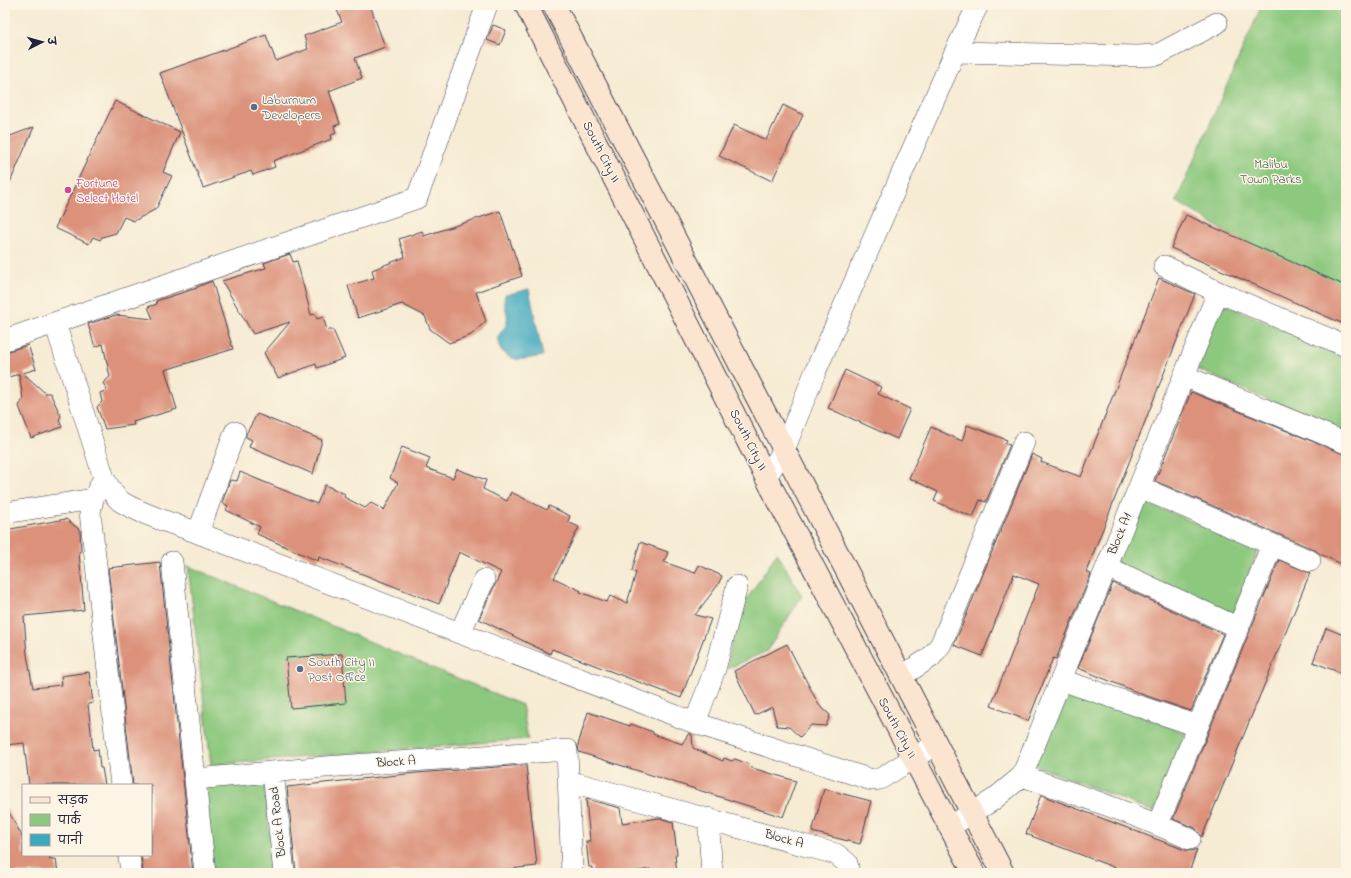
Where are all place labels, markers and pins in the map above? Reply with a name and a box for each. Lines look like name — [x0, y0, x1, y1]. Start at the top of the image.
place label: Laburnum Developers — [261, 91, 321, 125]
marker: Laburnum Developers — [249, 102, 259, 112]
place label: Fortune Select Hotel — [75, 174, 138, 208]
marker: Fortune Select Hotel — [63, 185, 73, 195]
place label: South City II Post Office — [308, 653, 375, 687]
marker: South City II Post Office — [295, 664, 305, 674]

